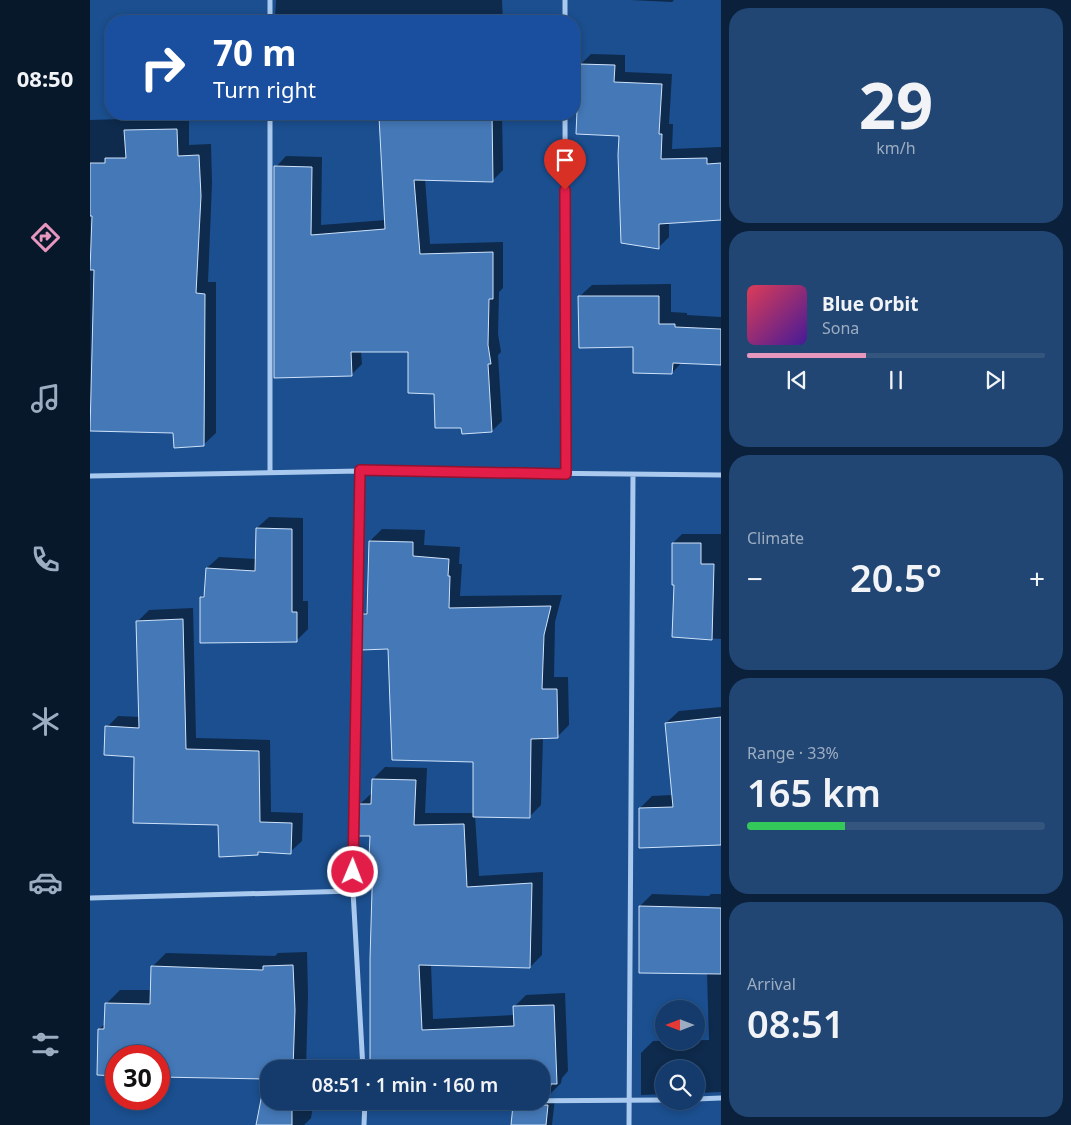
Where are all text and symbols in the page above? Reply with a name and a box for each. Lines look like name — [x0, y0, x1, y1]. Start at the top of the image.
text: 70 m — [213, 29, 296, 76]
icon: right — [130, 35, 195, 100]
text: 29 — [859, 60, 933, 148]
text: 08:50 — [17, 63, 73, 93]
text: Turn right — [213, 74, 316, 104]
text: km/h — [876, 137, 916, 159]
pin — [544, 139, 586, 190]
icon: arrive — [551, 146, 579, 174]
icon: directions — [28, 220, 63, 255]
text: Blue Orbit — [822, 291, 918, 317]
text: Sona — [822, 317, 859, 339]
icon: previous — [783, 366, 811, 394]
icon: pause — [882, 366, 910, 394]
icon: next — [981, 366, 1009, 394]
icon: music — [28, 381, 63, 416]
text: Climate — [747, 527, 804, 549]
icon: phone — [28, 542, 63, 577]
text: 20.5° — [850, 551, 942, 603]
text: − — [747, 559, 763, 597]
text: + — [1029, 559, 1045, 597]
icon: climate — [28, 704, 63, 739]
text: Range · 33% — [747, 742, 839, 764]
text: 165 km — [747, 766, 881, 818]
position arrow — [326, 845, 378, 897]
icon: car — [28, 865, 63, 900]
text: Arrival — [747, 973, 796, 995]
text: 08:51 — [747, 997, 844, 1049]
north arrow — [655, 1000, 705, 1050]
map controls — [655, 1000, 705, 1110]
icon: filters — [28, 1027, 63, 1062]
speed limit sign: 30 — [105, 1045, 170, 1110]
button: search — [655, 1060, 705, 1110]
text: 08:51 · 1 min · 160 m — [312, 1072, 498, 1098]

